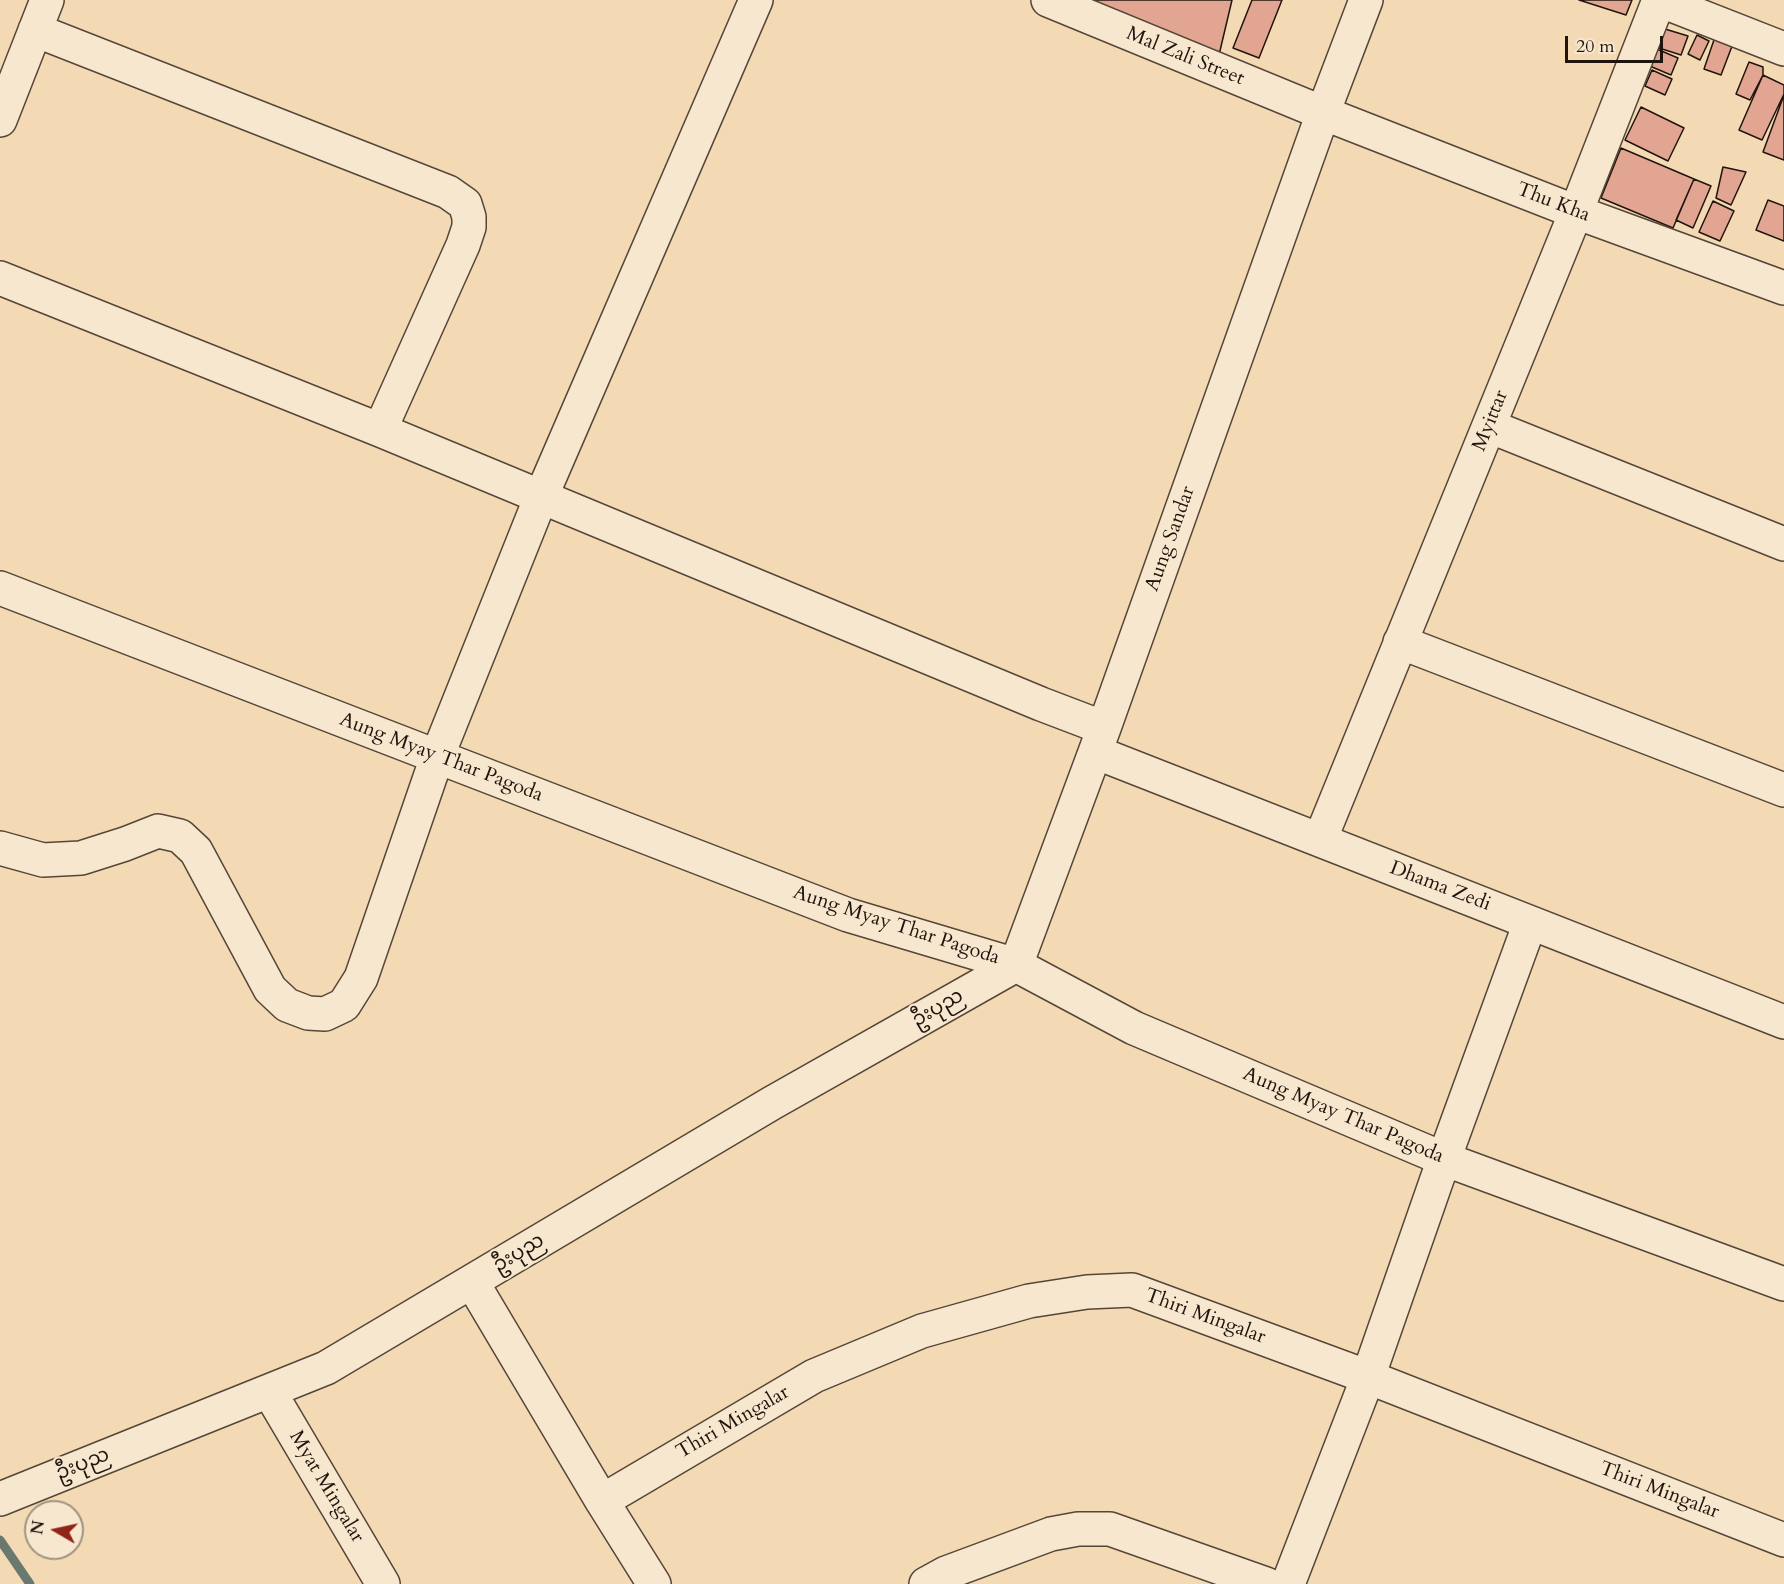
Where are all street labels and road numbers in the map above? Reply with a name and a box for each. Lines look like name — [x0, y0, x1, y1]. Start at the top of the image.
street label: Mal Zali Street — [1123, 22, 1247, 92]
street label: Thu Kha — [1513, 178, 1593, 228]
street label: Myittar — [1468, 387, 1514, 455]
street label: Aung Sandar — [1141, 483, 1201, 595]
street label: Aung Myay Thar Pagoda — [336, 708, 546, 808]
street label: Dhama Zedi — [1386, 857, 1494, 917]
street label: Aung Myay Thar Pagoda — [790, 881, 1002, 971]
street label: ဦးပုည — [908, 985, 968, 1033]
street label: Aung Myay Thar Pagoda — [1239, 1063, 1447, 1169]
street label: ဦးပုည — [489, 1229, 549, 1279]
street label: Thiri Mingalar — [1142, 1284, 1268, 1350]
street label: Thiri Mingalar — [672, 1381, 794, 1465]
street label: Myat Mingalar — [283, 1427, 369, 1547]
street label: ဦးပုည — [53, 1443, 113, 1487]
street label: Thiri Mingalar — [1596, 1457, 1722, 1525]

